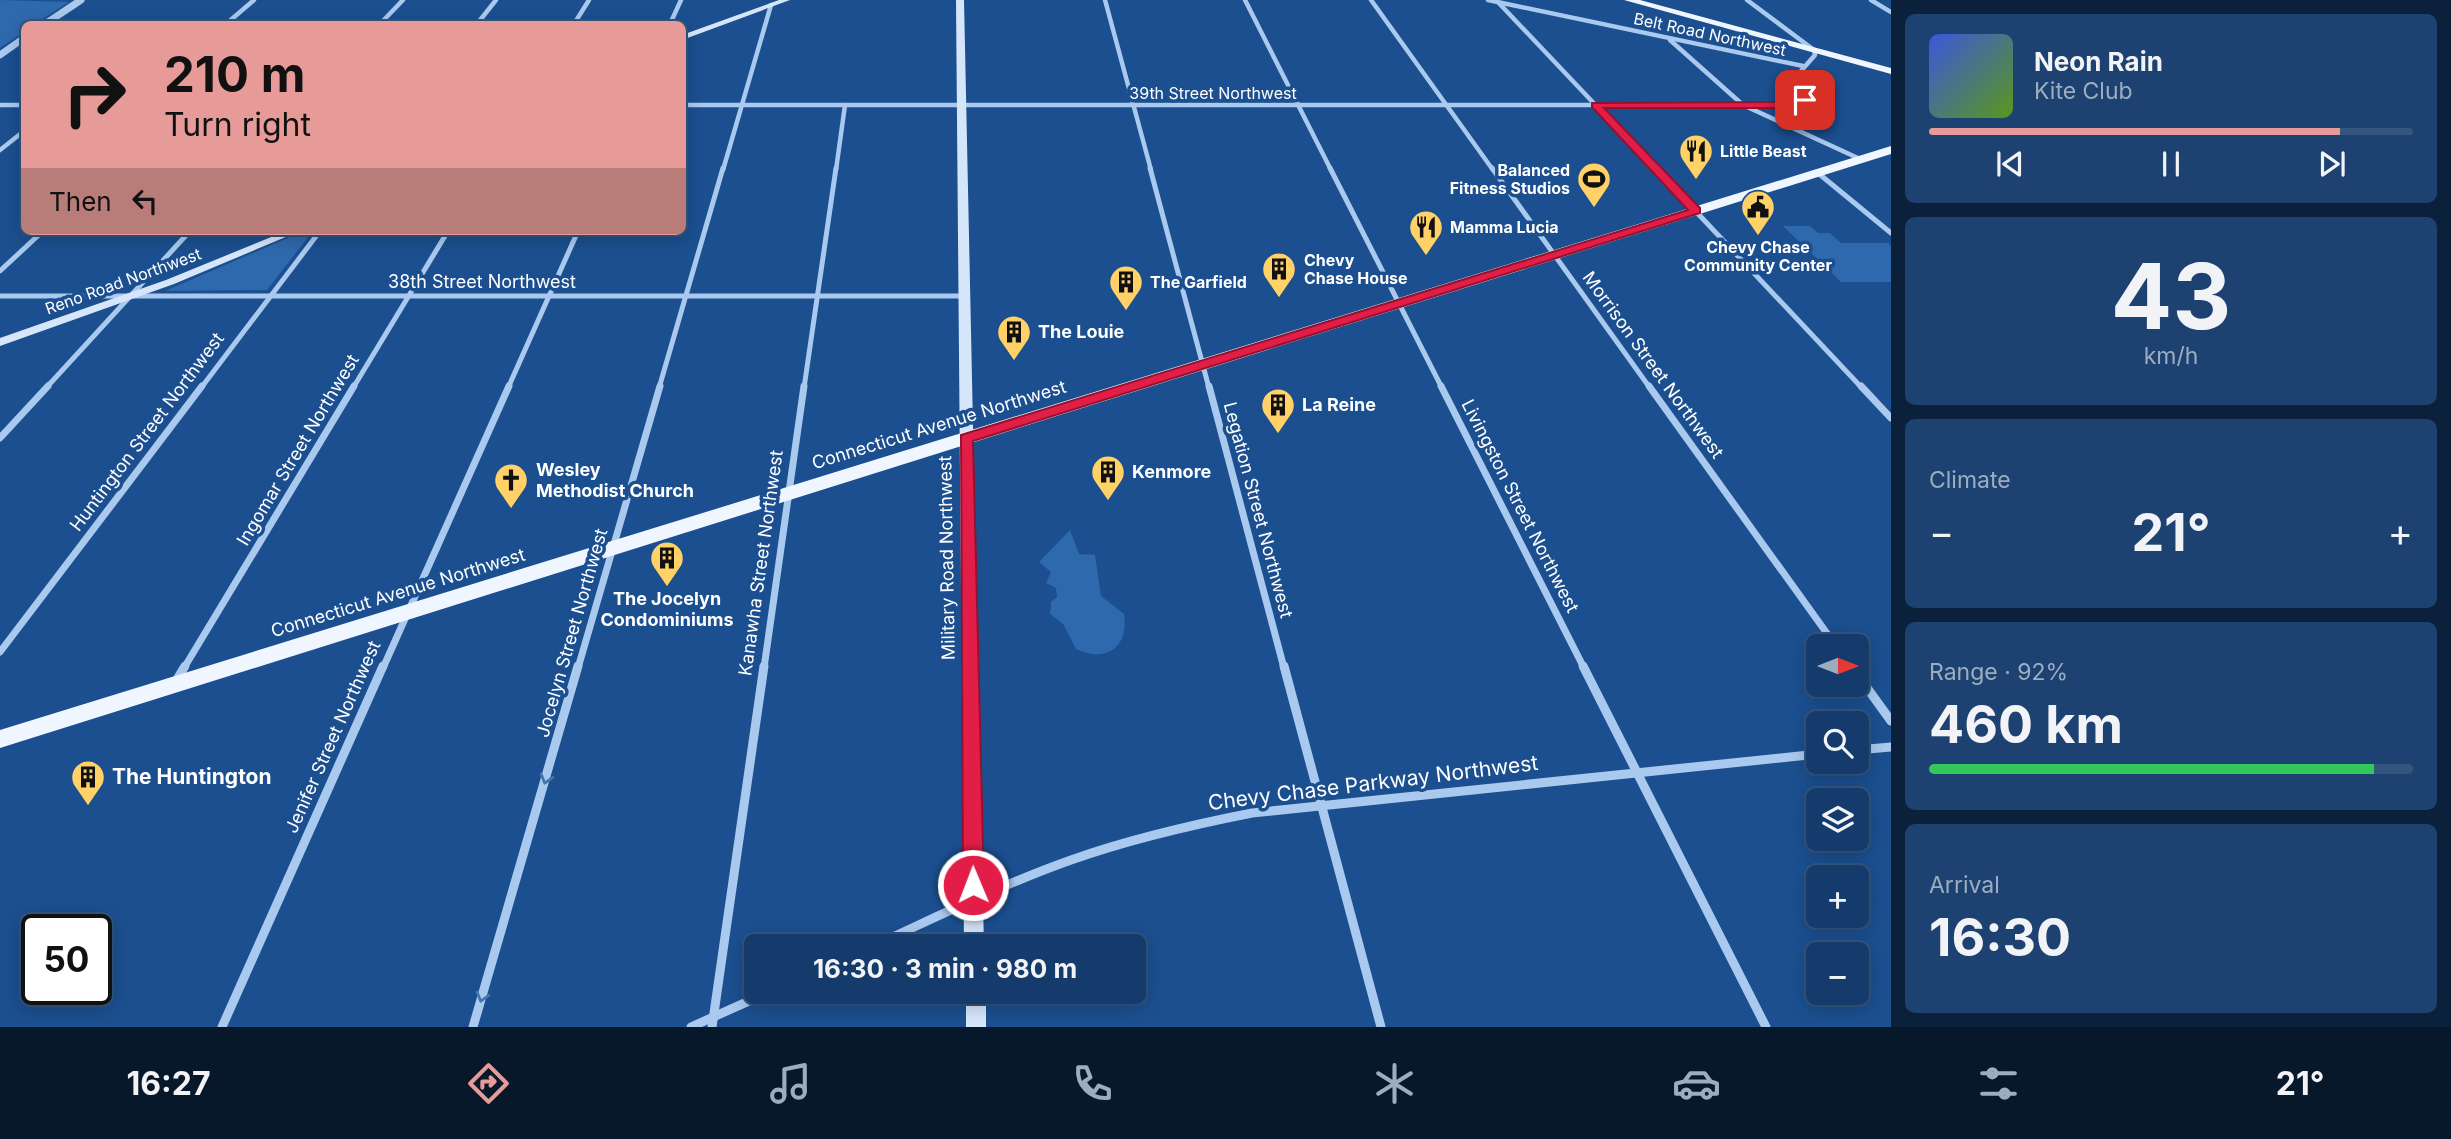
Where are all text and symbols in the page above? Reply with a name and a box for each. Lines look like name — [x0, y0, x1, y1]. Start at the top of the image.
street label: Belt Road Northwest — [1632, 8, 1788, 60]
text: 210 m — [164, 45, 305, 104]
text: Neon Rain — [2034, 46, 2163, 77]
icon: right — [49, 49, 140, 140]
pin — [1775, 70, 1835, 130]
text: Kite Club — [2034, 77, 2133, 105]
icon: arrive — [1786, 81, 1824, 119]
street label: 39th Street Northwest — [1129, 83, 1297, 103]
text: Turn right — [164, 105, 311, 144]
restaurant icon: Little Beast — [1677, 132, 1715, 181]
place label: Little Beast — [1720, 141, 1807, 161]
icon: previous — [1991, 145, 2029, 183]
icon: pause — [2152, 145, 2190, 183]
icon: next — [2313, 145, 2351, 183]
place label: Balanced Fitness Studios — [1450, 160, 1570, 198]
sports icon: Balanced Fitness Studios — [1575, 160, 1613, 209]
icon: left — [126, 182, 164, 220]
text: Then — [49, 186, 112, 217]
public building icon: Chevy Chase Community Center — [1739, 188, 1777, 237]
restaurant icon: Mamma Lucia — [1407, 208, 1445, 257]
place label: Mamma Lucia — [1450, 217, 1559, 237]
place label: Chevy Chase Community Center — [1684, 237, 1832, 275]
text: 43 — [2111, 241, 2231, 351]
street label: Reno Road Northwest — [42, 243, 204, 319]
building icon: Chevy Chase House — [1260, 250, 1298, 299]
place label: Chevy Chase House — [1304, 250, 1408, 288]
building icon: The Garfield — [1107, 263, 1145, 312]
street label: Morrison Street Northwest — [1579, 267, 1728, 462]
street label: 38th Street Northwest — [388, 271, 576, 292]
place label: The Garfield — [1150, 272, 1247, 292]
building icon: The Louie — [995, 313, 1033, 362]
place label: The Louie — [1038, 321, 1125, 342]
street label: Huntington Street Northwest — [65, 328, 228, 535]
text: km/h — [2144, 342, 2198, 370]
street label: Ingomar Street Northwest — [232, 350, 363, 549]
street label: Connecticut Avenue Northwest — [809, 376, 1069, 473]
building icon: La Reine — [1259, 386, 1297, 435]
place label: La Reine — [1302, 394, 1376, 415]
street label: Livingston Street Northwest — [1457, 396, 1584, 616]
street label: Legation Street Northwest — [1220, 400, 1297, 620]
street label: Kanawha Street Northwest — [734, 449, 787, 677]
building icon: Kenmore — [1089, 453, 1127, 502]
street label: Military Road Northwest — [934, 456, 959, 660]
place label: Wesley Methodist Church — [536, 459, 694, 501]
church icon: Wesley Methodist Church — [492, 461, 530, 510]
place label: Kenmore — [1132, 461, 1212, 482]
text: Climate — [1929, 466, 2011, 494]
text: 21° — [2131, 501, 2211, 564]
text: − — [1929, 509, 1954, 555]
text: + — [2388, 509, 2413, 555]
street label: Jocelyn Street Northwest — [532, 526, 611, 740]
building icon: The Jocelyn Condominiums — [648, 539, 686, 588]
street label: Connecticut Avenue Northwest — [268, 544, 528, 641]
place label: The Jocelyn Condominiums — [600, 588, 734, 630]
north arrow — [1806, 634, 1869, 696]
map controls — [1806, 634, 1869, 1005]
street label: Jenifer Street Northwest — [281, 637, 385, 836]
text: Range · 92% — [1929, 658, 2068, 686]
text: 460 km — [1929, 693, 2123, 756]
button: search — [1806, 711, 1869, 774]
street label: Chevy Chase Parkway Northwest — [1207, 750, 1539, 815]
building icon: The Huntington — [69, 758, 107, 807]
place label: The Huntington — [112, 764, 272, 789]
one-way arrow — [540, 773, 555, 785]
button: layers — [1806, 788, 1869, 851]
position arrow — [936, 848, 1010, 922]
button: + — [1806, 865, 1869, 928]
text: Arrival — [1929, 871, 2000, 899]
text: 16:30 — [1929, 906, 2071, 969]
speed limit sign: 50 — [21, 914, 112, 1005]
button: − — [1806, 942, 1869, 1005]
text: 16:30 · 3 min · 980 m — [813, 953, 1077, 984]
one-way arrow — [475, 991, 490, 1003]
icon: directions — [464, 1059, 513, 1108]
icon: music — [766, 1059, 815, 1108]
icon: phone — [1068, 1059, 1117, 1108]
icon: climate — [1370, 1059, 1419, 1108]
icon: car — [1672, 1059, 1721, 1108]
icon: filters — [1974, 1059, 2023, 1108]
text: 16:27 — [127, 1064, 211, 1103]
text: 21° — [2276, 1064, 2324, 1103]

